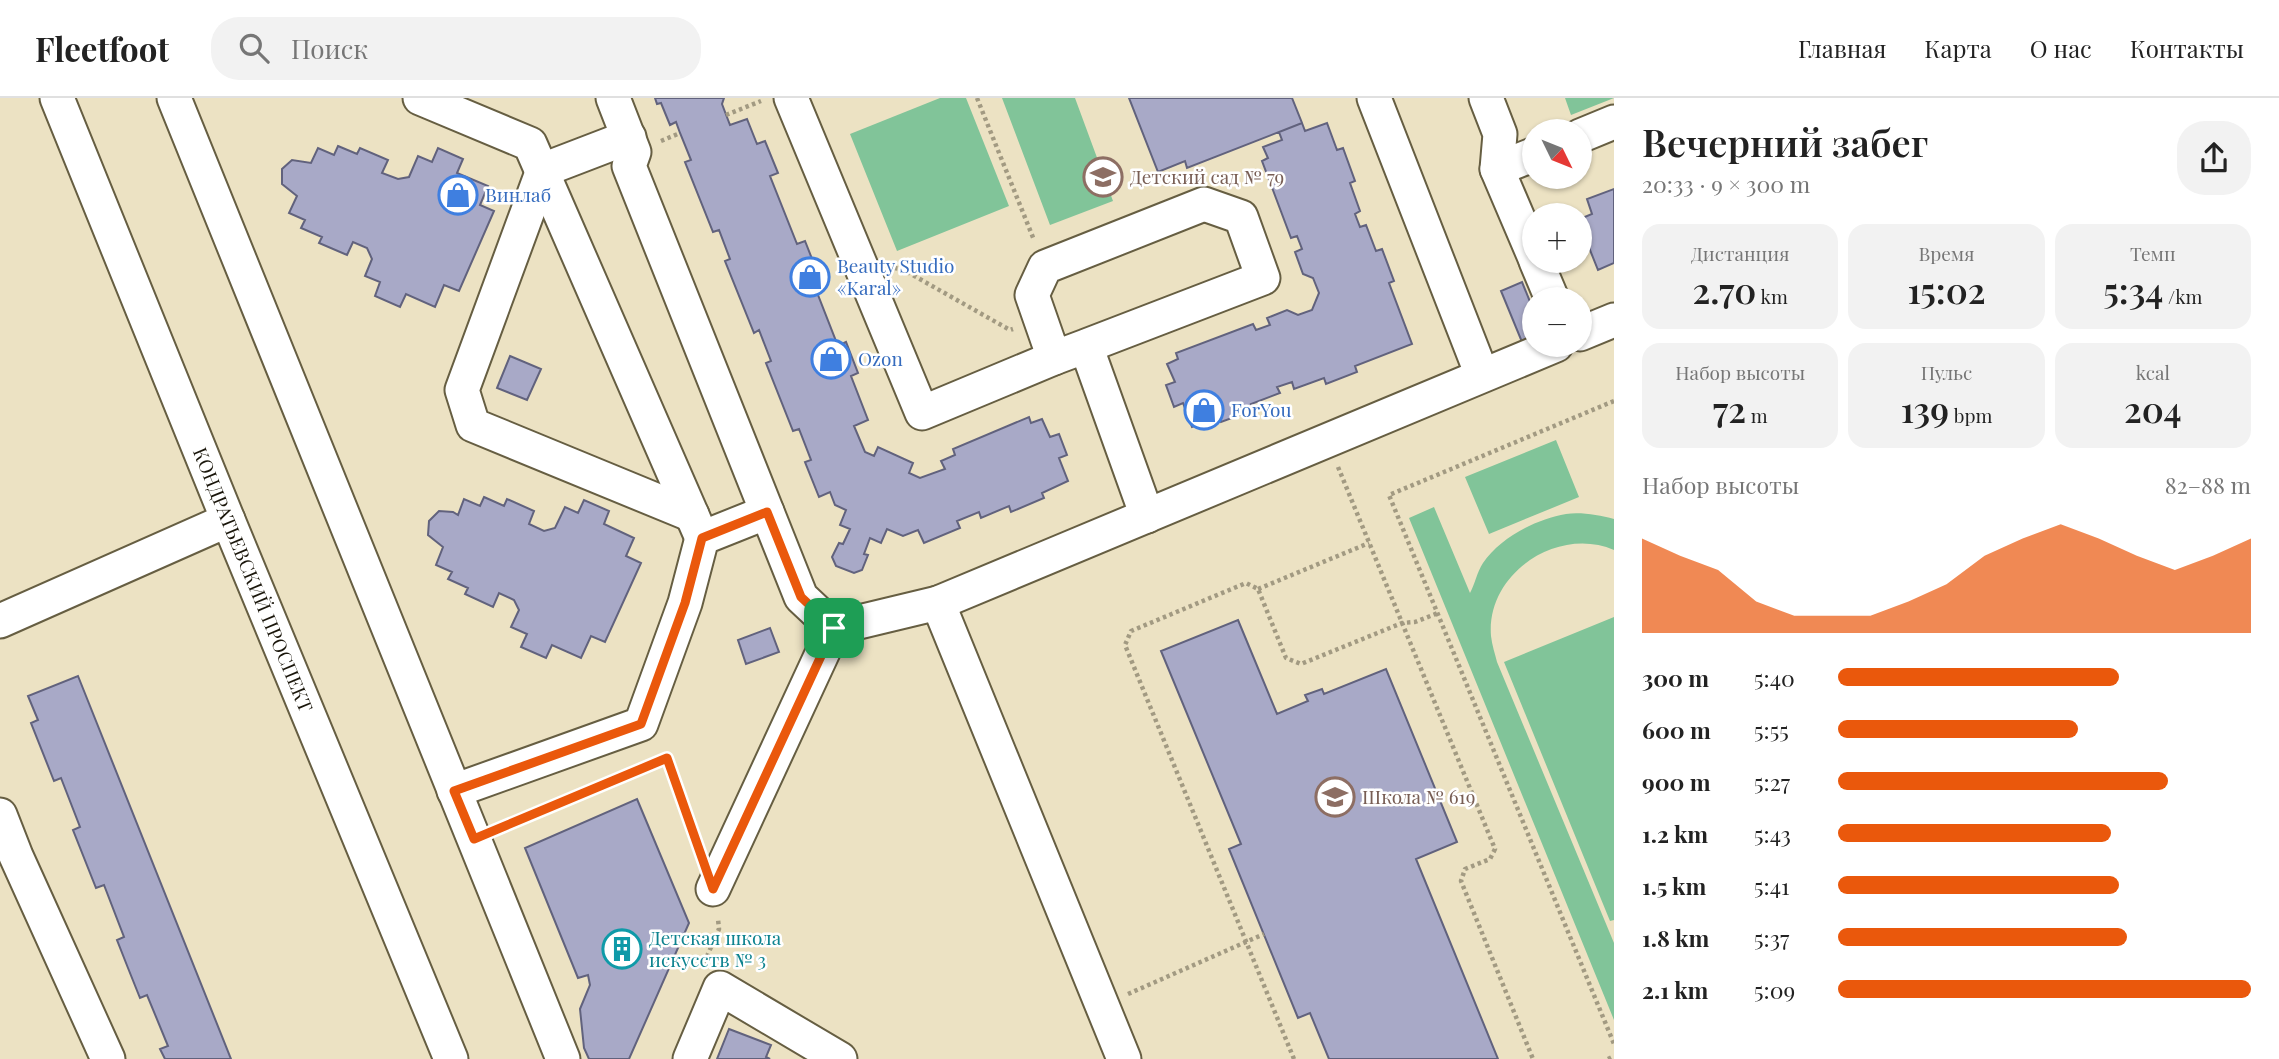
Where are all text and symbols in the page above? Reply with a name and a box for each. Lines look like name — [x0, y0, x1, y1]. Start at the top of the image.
search box — [211, 17, 701, 80]
text: Fleetfoot — [35, 26, 169, 70]
icon: search — [235, 29, 273, 67]
text: Поиск — [291, 31, 368, 66]
text: Главная — [1798, 32, 1886, 64]
text: Карта — [1924, 32, 1992, 64]
text: О нас — [2030, 32, 2092, 64]
text: Контакты — [2130, 32, 2244, 64]
text: Вечерний забег — [1642, 116, 1929, 167]
north arrow — [1522, 119, 1592, 189]
map controls — [1522, 119, 1592, 357]
button: share — [2177, 121, 2251, 195]
school or university icon: Детский сад № 79 — [1082, 156, 1124, 198]
place label: Детский сад № 79 — [1130, 163, 1284, 189]
text: 20:33 · 9 × 300 m — [1642, 168, 1810, 199]
shop icon: Винлаб — [437, 174, 479, 216]
place label: Винлаб — [485, 181, 551, 207]
button: + — [1522, 203, 1592, 273]
text: Дистанция — [1691, 240, 1789, 266]
text: Время — [1918, 240, 1975, 266]
text: Темп — [2130, 240, 2176, 266]
place label: Beauty Studio «Karal» — [837, 252, 955, 300]
shop icon: Beauty Studio «Karal» — [789, 256, 831, 298]
text: 2.70 — [1692, 266, 1756, 313]
text: 15:02 — [1907, 266, 1986, 313]
text: 5:34 — [2103, 266, 2163, 313]
text: km — [1756, 283, 1788, 309]
text: /km — [2163, 283, 2202, 309]
button: − — [1522, 287, 1592, 357]
shop icon: Ozon — [810, 338, 852, 380]
place label: Ozon — [858, 345, 904, 371]
text: Набор высоты — [1675, 359, 1805, 385]
text: Пульс — [1921, 359, 1972, 385]
text: kcal — [2136, 359, 2170, 385]
text: 72 — [1713, 385, 1746, 432]
text: 139 — [1901, 385, 1949, 432]
text: 204 — [2124, 385, 2182, 432]
shop icon: ForYou — [1183, 389, 1225, 431]
place label: ForYou — [1231, 396, 1291, 422]
text: m — [1746, 402, 1768, 428]
text: bpm — [1949, 402, 1992, 428]
street label: КОНДРАТЬЕВСКИЙ ПРОСПЕКТ — [188, 443, 320, 716]
text: Набор высоты — [1642, 469, 1799, 500]
text: 82–88 m — [2165, 469, 2251, 500]
pin — [804, 598, 864, 658]
icon: arrive — [815, 609, 853, 647]
text: 300 m — [1642, 662, 1709, 693]
text: 5:40 — [1754, 662, 1795, 693]
text: 600 m — [1642, 714, 1711, 745]
text: 5:55 — [1754, 714, 1789, 745]
text: 900 m — [1642, 766, 1711, 797]
text: 5:27 — [1754, 766, 1790, 797]
school or university icon: Школа № 619 — [1314, 776, 1356, 818]
place label: Школа № 619 — [1362, 783, 1475, 809]
text: 1.2 km — [1642, 818, 1708, 849]
text: 5:43 — [1754, 818, 1791, 849]
text: 1.5 km — [1642, 870, 1706, 901]
text: 5:41 — [1754, 870, 1790, 901]
text: 1.8 km — [1642, 922, 1709, 953]
text: 5:37 — [1754, 922, 1789, 953]
place label: Детская школа искусств № 3 — [649, 924, 782, 972]
building icon: Детская школа искусств № 3 — [601, 928, 643, 970]
text: 2.1 km — [1642, 974, 1708, 1005]
text: 5:09 — [1754, 974, 1795, 1005]

